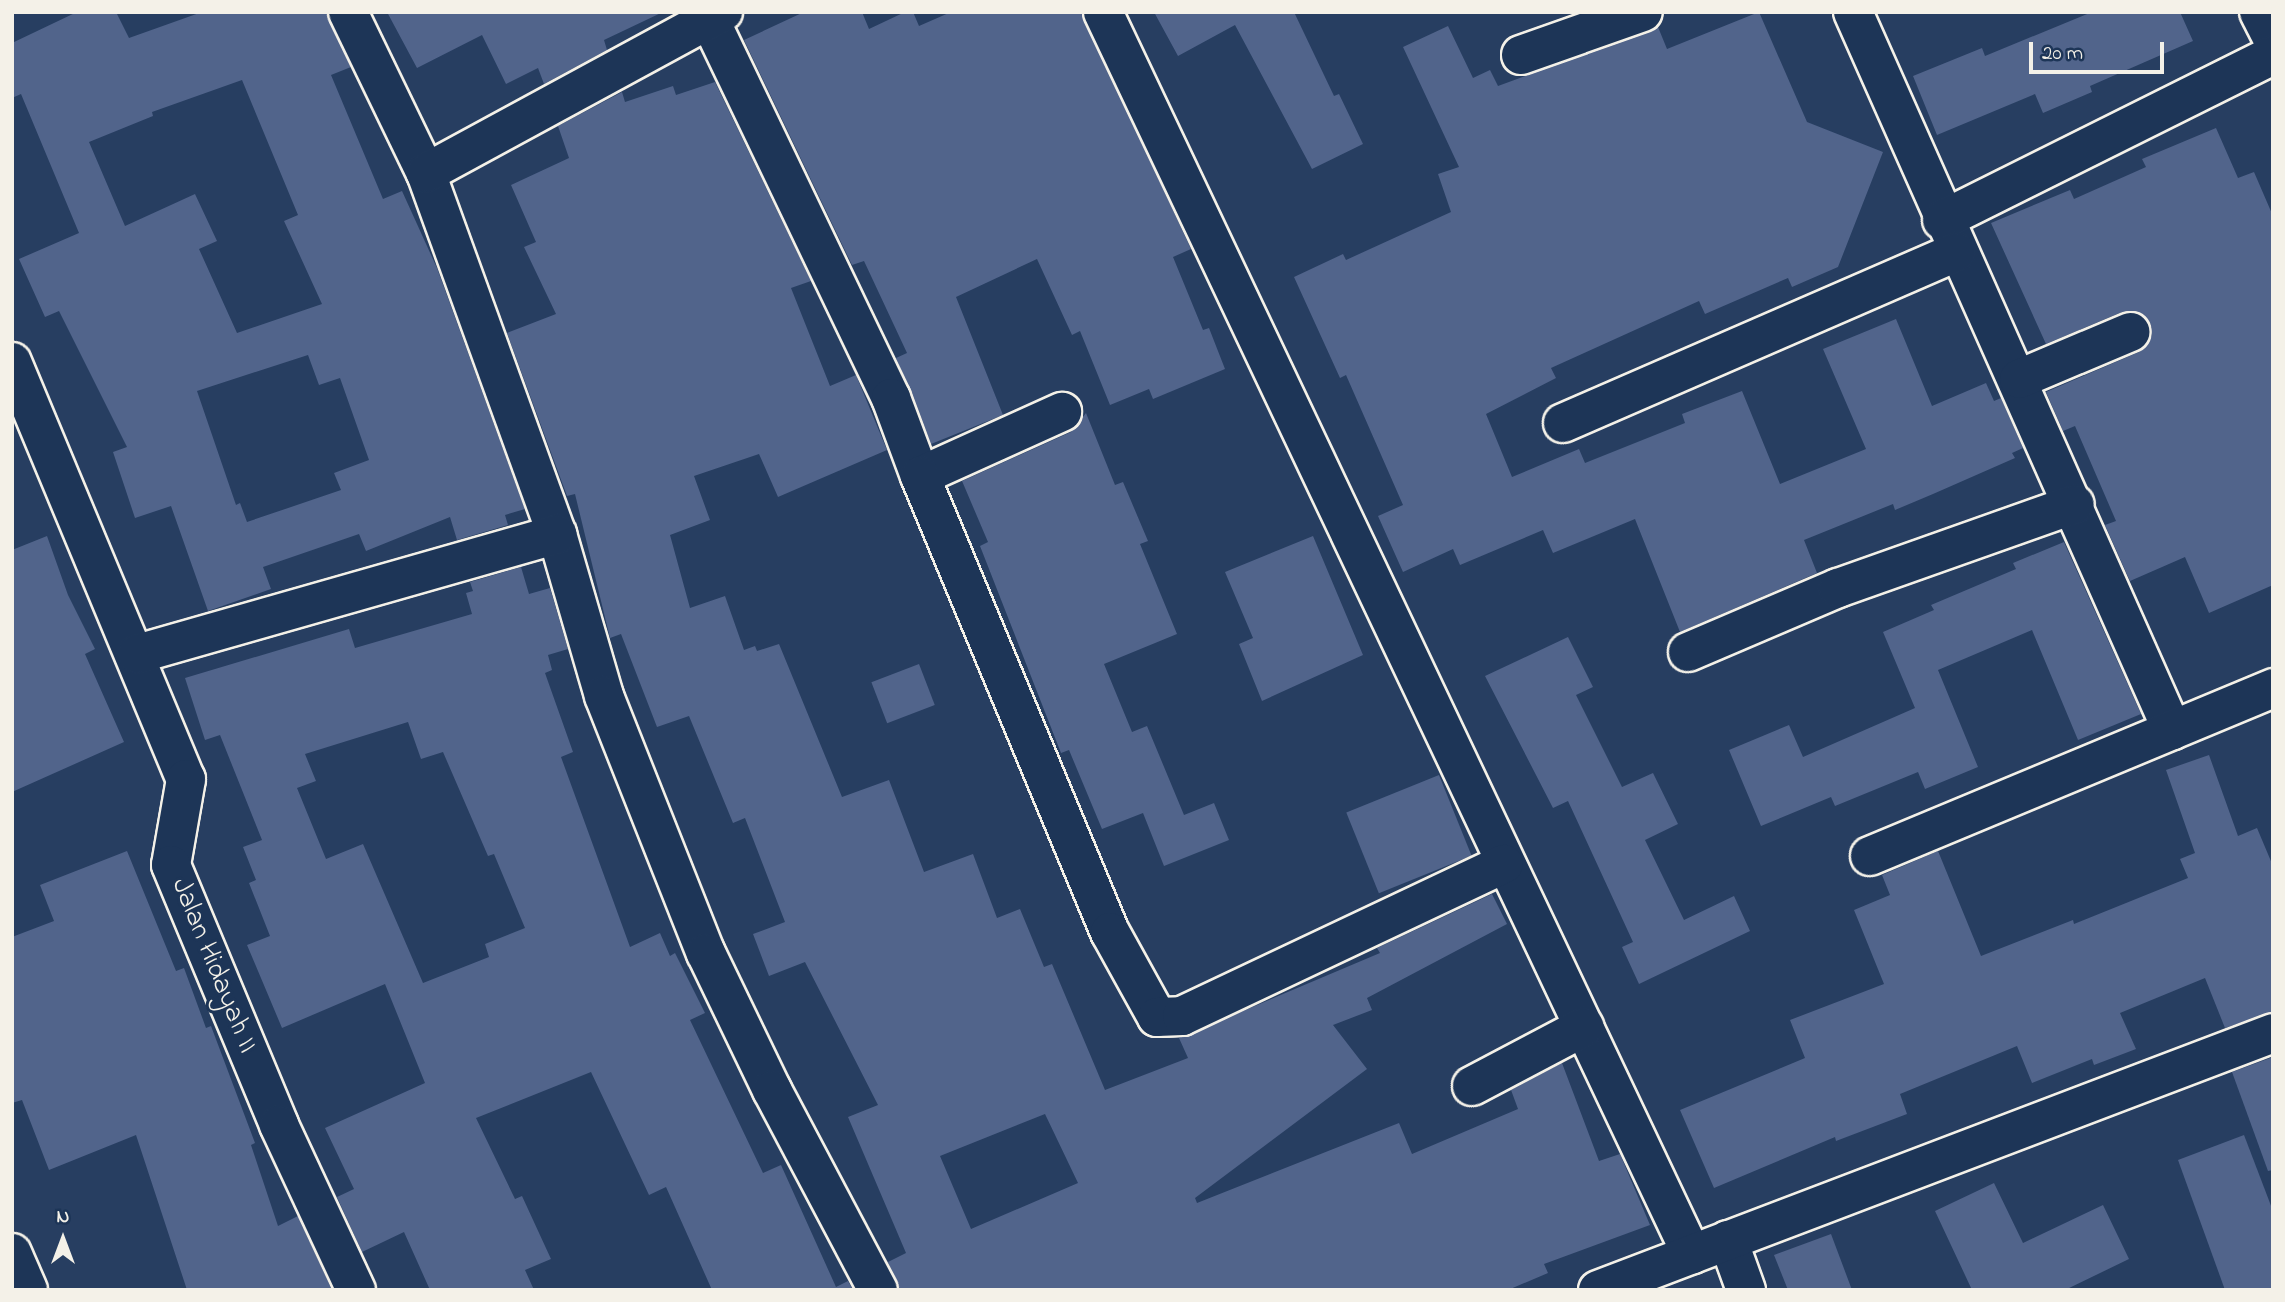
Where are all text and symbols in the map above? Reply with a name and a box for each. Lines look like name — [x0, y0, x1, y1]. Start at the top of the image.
scale bar — [2033, 28, 2168, 72]
text: 20 m — [2042, 39, 2083, 69]
street label: Jalan Hidayah II — [163, 874, 263, 1058]
north arrow — [28, 1204, 98, 1274]
text: N — [57, 1204, 69, 1231]

